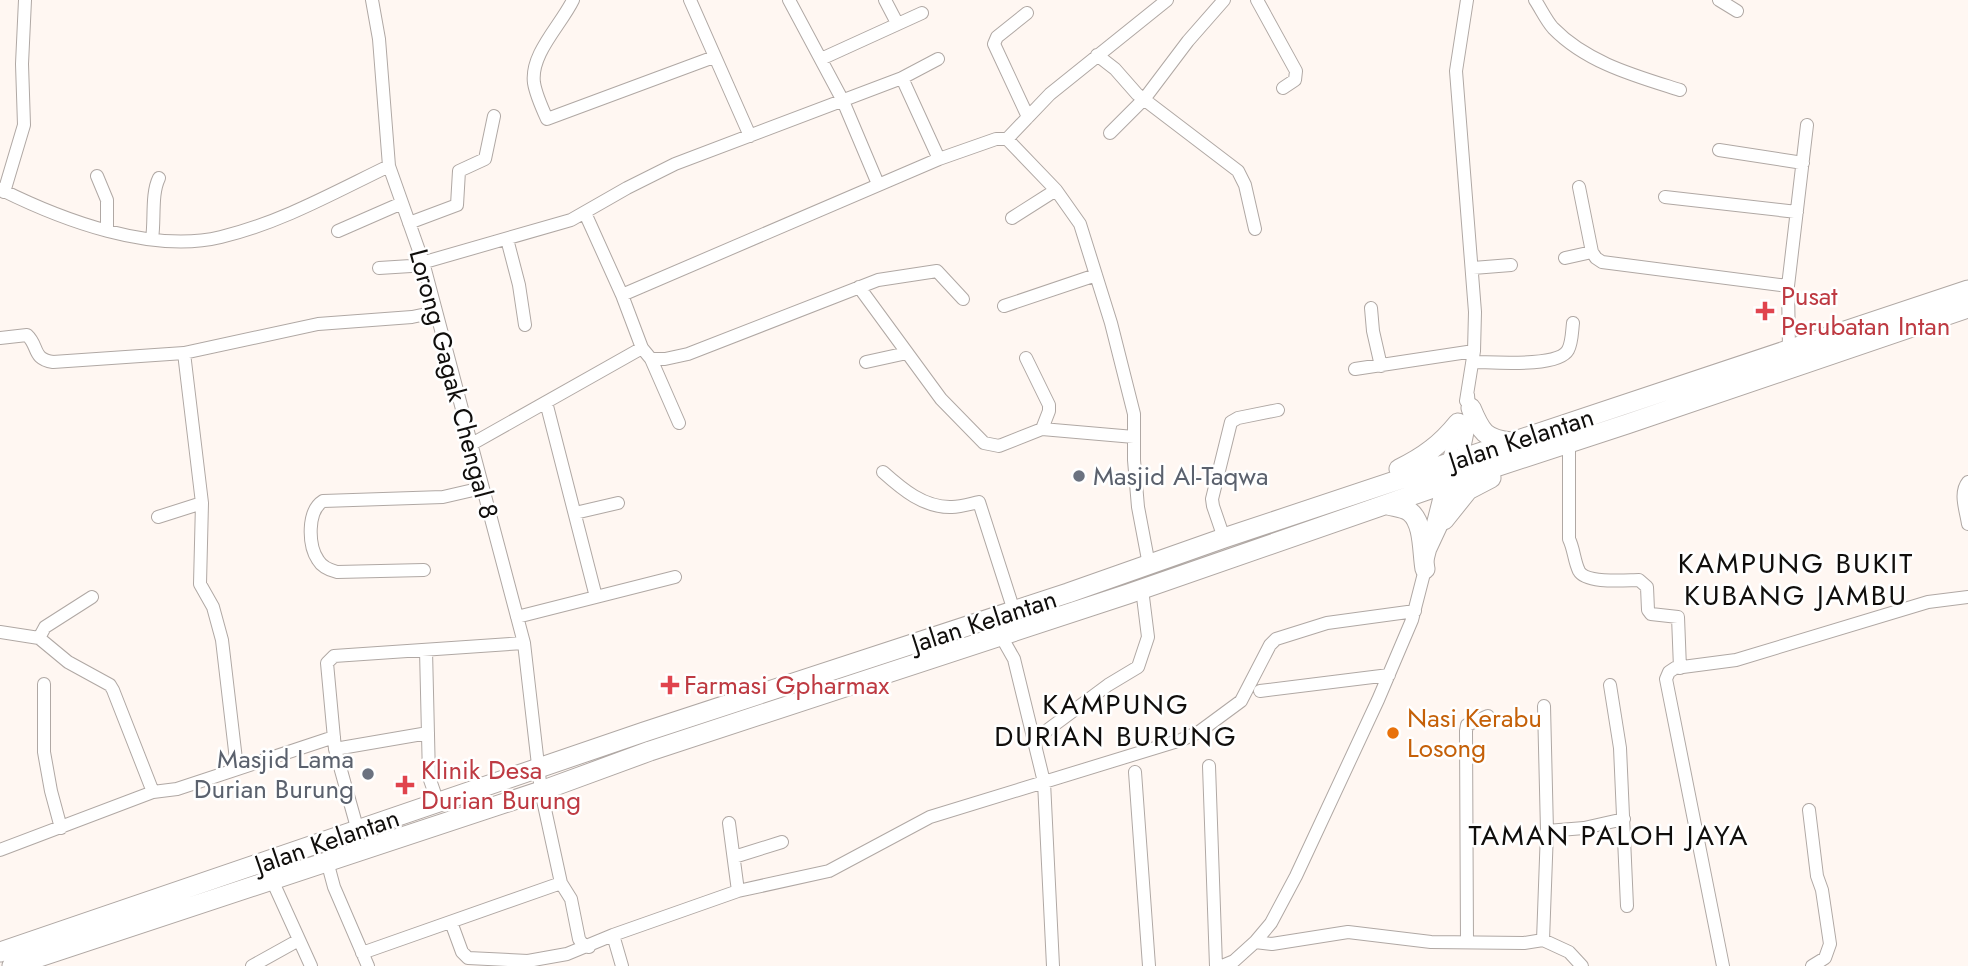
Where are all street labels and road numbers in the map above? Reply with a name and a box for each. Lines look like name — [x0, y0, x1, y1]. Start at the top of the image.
street label: Lorong Gagak Chengal 8 — [400, 245, 508, 523]
street label: Jalan Kelantan — [1441, 398, 1598, 481]
street label: Jalan Kelantan — [904, 580, 1061, 663]
street label: Jalan Kelantan — [247, 799, 404, 884]

